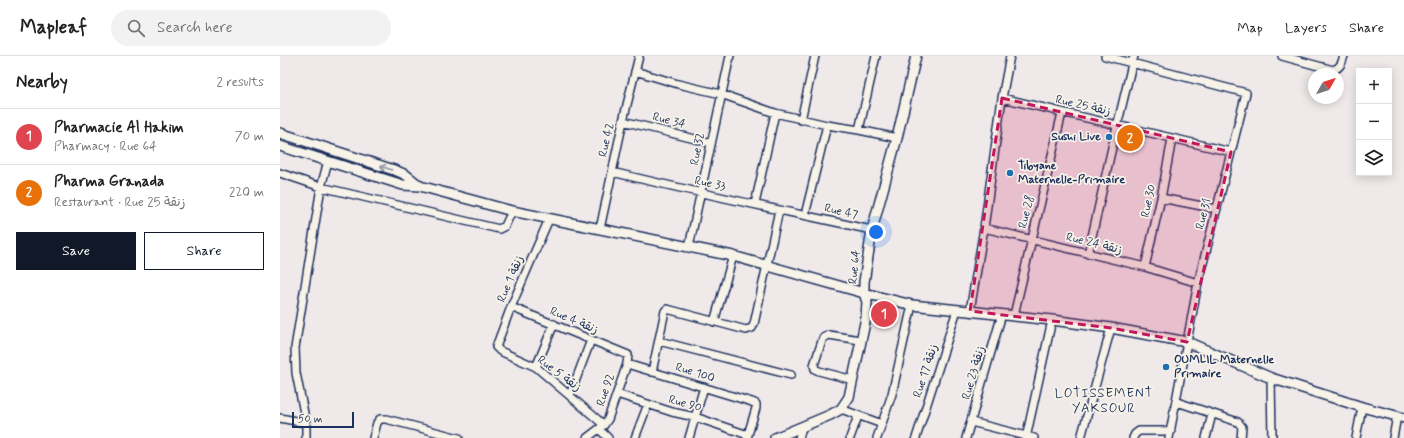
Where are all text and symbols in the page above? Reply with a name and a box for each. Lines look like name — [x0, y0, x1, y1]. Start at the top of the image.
search box — [111, 10, 391, 46]
text: Mapleaf — [20, 15, 87, 40]
icon: search — [125, 17, 147, 39]
text: Search here — [157, 18, 233, 38]
text: Map — [1237, 19, 1263, 37]
text: Layers — [1285, 19, 1327, 37]
text: Share — [1349, 19, 1384, 37]
north arrow — [1308, 68, 1344, 104]
map controls — [1356, 68, 1392, 176]
button: + — [1356, 68, 1392, 104]
text: Nearby — [16, 71, 68, 93]
text: 2 results — [217, 74, 264, 91]
street label: Rue 25 زنقة — [1054, 92, 1112, 120]
button: − — [1356, 104, 1392, 140]
street label: Rue 34 — [651, 109, 687, 133]
text: Pharmacie Al Hakim — [54, 118, 184, 138]
street label: Rue 42 — [595, 121, 619, 159]
pin: 2 — [1117, 123, 1143, 153]
text: 1 — [26, 128, 32, 145]
text: 70 m — [235, 128, 264, 145]
place label: Sushi Live — [1051, 129, 1101, 145]
street label: Rue 32 — [687, 131, 709, 167]
marker: Sushi Live — [1104, 132, 1114, 142]
text: Pharmacy · Rue 64 — [54, 138, 157, 155]
button: layers — [1356, 140, 1392, 176]
place label: Tibyane Maternelle-Primaire — [1018, 158, 1125, 188]
one-way arrow — [380, 164, 393, 171]
marker: Tibyane Maternelle-Primaire — [1005, 168, 1015, 178]
text: Pharma Granada — [54, 172, 164, 192]
street label: Rue 33 — [693, 173, 727, 195]
street label: Rue 30 — [1138, 183, 1160, 219]
text: 2 — [26, 184, 32, 201]
text: 220 m — [229, 184, 264, 201]
text: Restaurant · Rue 25 زنقة — [54, 194, 185, 211]
street label: Rue 28 — [1015, 194, 1039, 230]
street label: Rue 31 — [1192, 197, 1216, 231]
street label: Rue 47 — [823, 200, 859, 224]
your location — [866, 222, 886, 242]
street label: Rue 24 زنقة — [1064, 229, 1124, 259]
button: Save — [16, 232, 136, 270]
button: Share — [144, 232, 264, 270]
street label: Rue 64 — [845, 249, 865, 285]
street label: Rue 1 زنقة — [494, 253, 528, 305]
pin: 1 — [871, 299, 897, 329]
street label: Rue 4 زنقة — [547, 304, 601, 338]
street label: Rue 17 زنقة — [910, 342, 942, 400]
street label: Rue 23 زنقة — [959, 344, 989, 402]
street label: Rue 5 زنقة — [534, 352, 584, 396]
place label: OUMLIL Maternelle Primaire — [1174, 352, 1274, 382]
street label: Rue 100 — [673, 359, 717, 387]
marker: OUMLIL Maternelle Primaire — [1161, 362, 1171, 372]
street label: Rue 92 — [593, 372, 619, 408]
district label: LOTISSEMENT YAKSOUR — [1055, 385, 1153, 417]
street label: Rue 90 — [667, 392, 704, 416]
scale bar — [292, 410, 354, 429]
text: 50 m — [298, 412, 323, 426]

